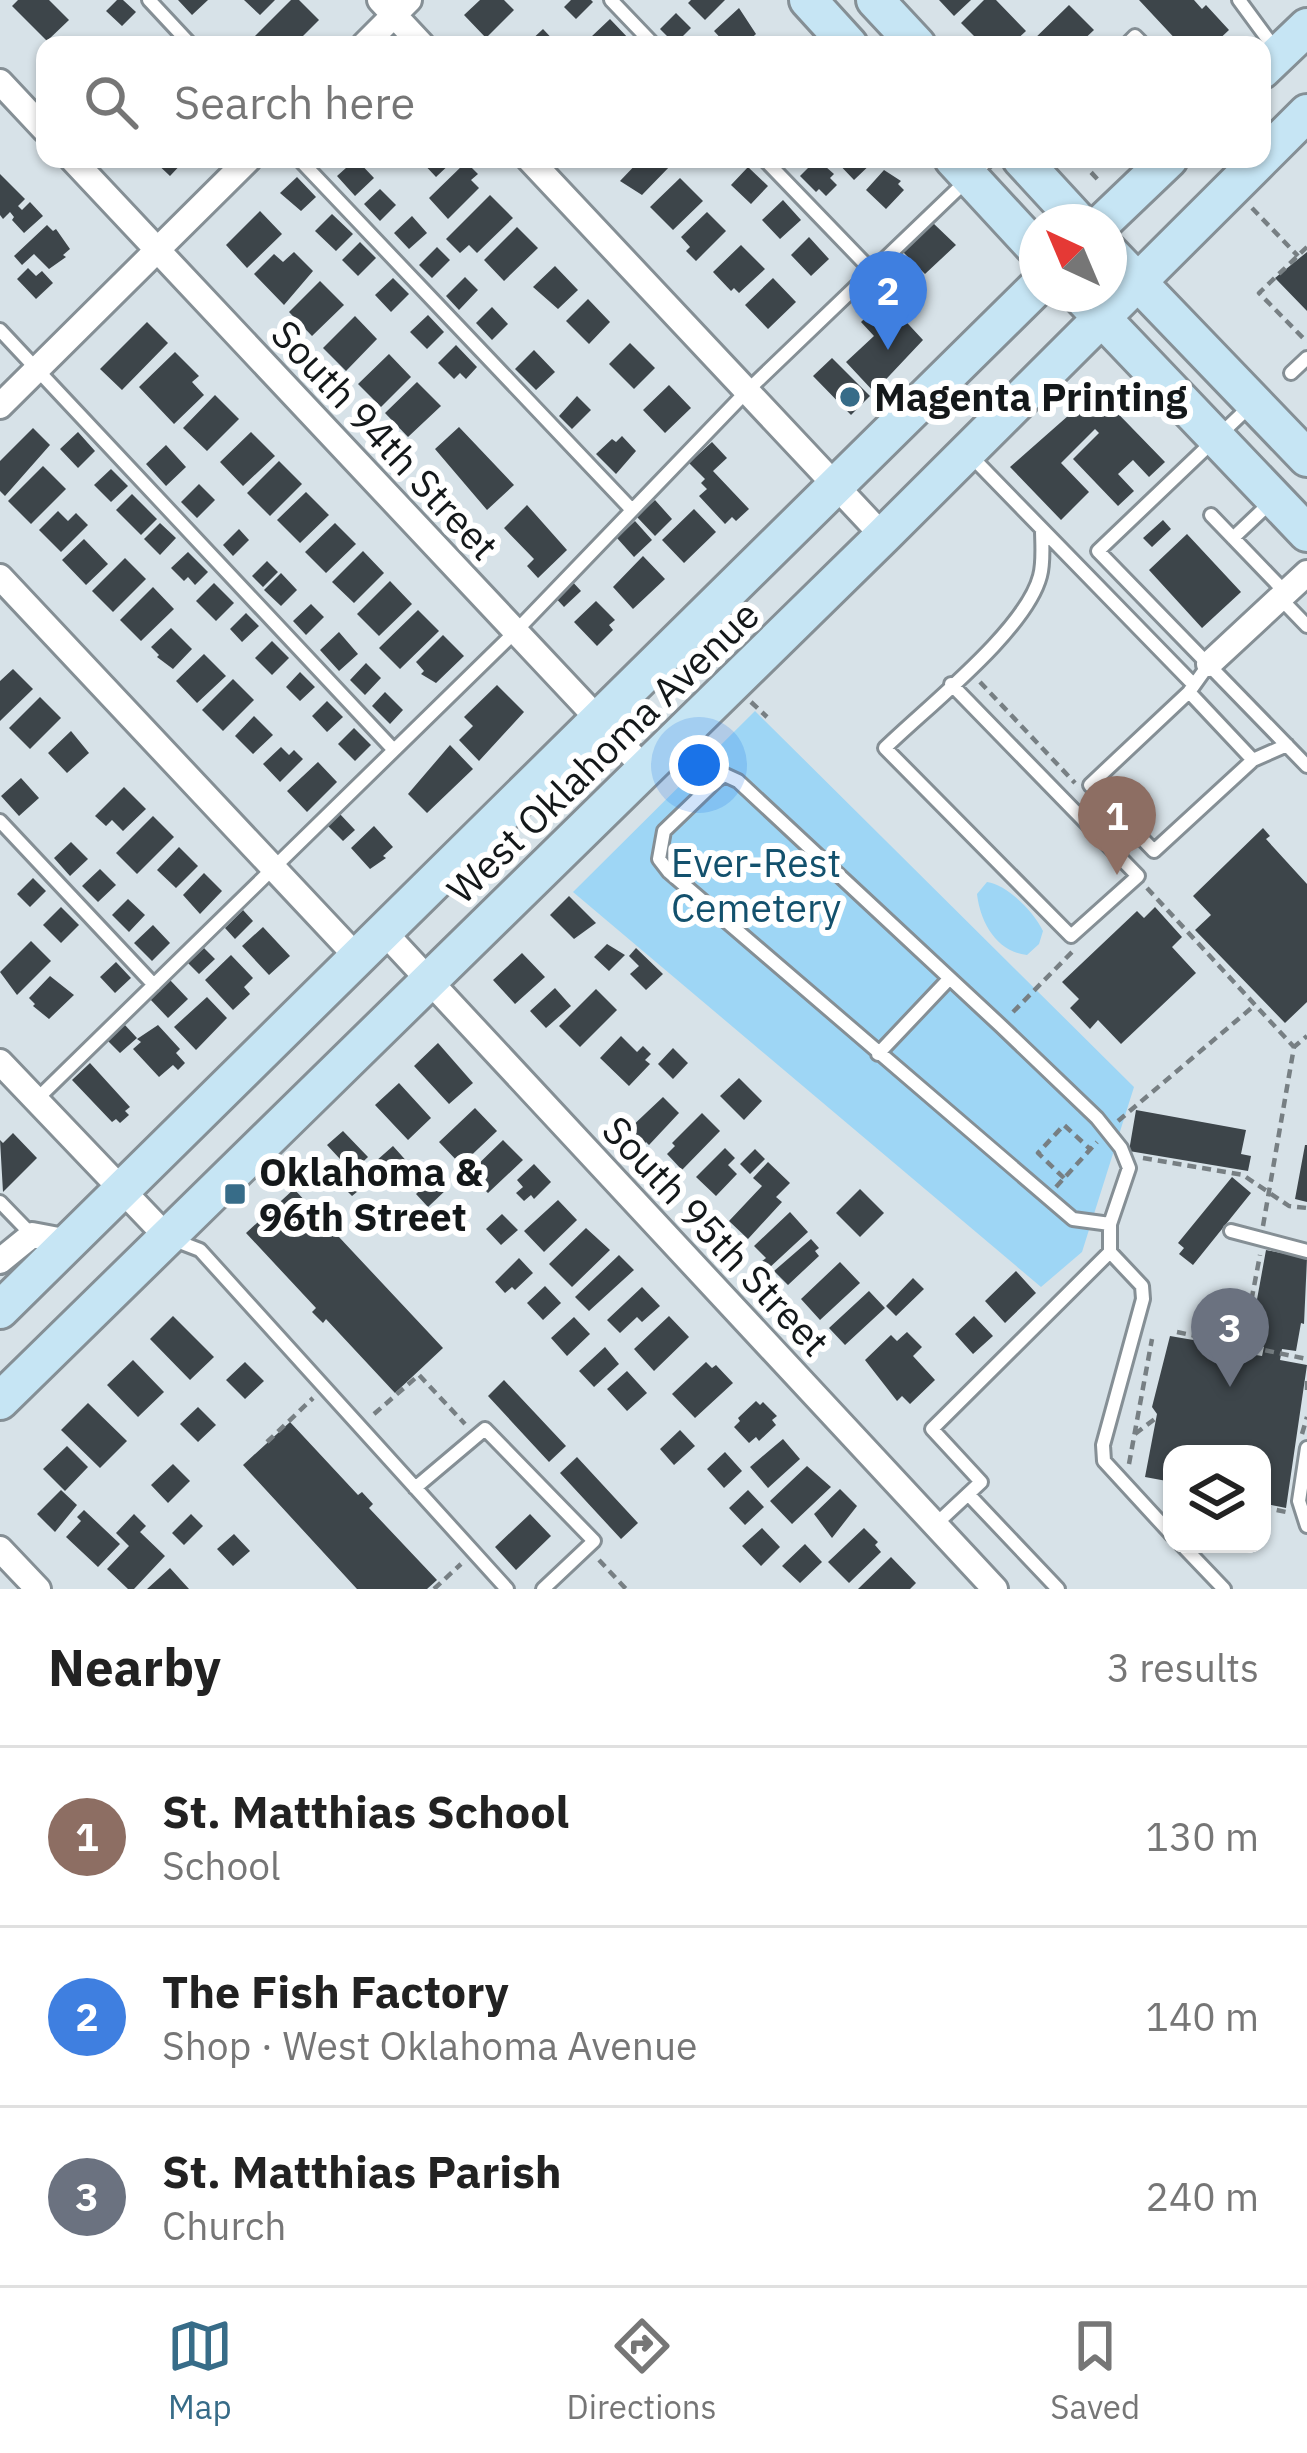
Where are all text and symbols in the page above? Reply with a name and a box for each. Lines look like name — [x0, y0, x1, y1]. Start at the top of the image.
search box — [36, 36, 1271, 168]
icon: search — [78, 69, 144, 135]
text: Search here — [174, 73, 415, 131]
north arrow — [1019, 204, 1127, 312]
pin: 2 — [849, 251, 927, 350]
street label: South 94th Street — [261, 309, 510, 571]
place label: Magenta Printing — [874, 371, 1188, 422]
marker: Magenta Printing — [837, 384, 863, 410]
street label: West Oklahoma Avenue — [436, 589, 770, 914]
your location — [669, 735, 729, 795]
pin: 1 — [1078, 776, 1156, 875]
park label: Ever-Rest Cemetery — [671, 837, 841, 933]
street label: South 95th Street — [592, 1105, 841, 1367]
place label: Oklahoma & 96th Street — [259, 1146, 483, 1242]
marker: Oklahoma & 96th Street — [222, 1181, 248, 1207]
pin: 3 — [1191, 1288, 1269, 1387]
map controls — [1163, 1445, 1271, 1553]
button: layers — [1163, 1445, 1271, 1553]
text: Nearby — [48, 1634, 221, 1700]
text: 3 results — [1107, 1642, 1259, 1693]
text: St. Matthias School — [162, 1782, 569, 1840]
text: 1 — [75, 1811, 99, 1862]
text: 130 m — [1146, 1811, 1259, 1862]
text: School — [162, 1840, 281, 1891]
text: The Fish Factory — [162, 1962, 509, 2020]
text: 2 — [75, 1991, 99, 2042]
text: 140 m — [1146, 1991, 1259, 2042]
text: Shop · West Oklahoma Avenue — [162, 2020, 697, 2071]
text: St. Matthias Parish — [162, 2142, 562, 2200]
text: 3 — [75, 2171, 99, 2222]
text: 240 m — [1146, 2171, 1259, 2222]
text: Church — [162, 2200, 286, 2251]
tab: Map — [167, 2313, 233, 2428]
tab: Directions — [567, 2313, 717, 2428]
tab: Saved — [1050, 2313, 1140, 2428]

